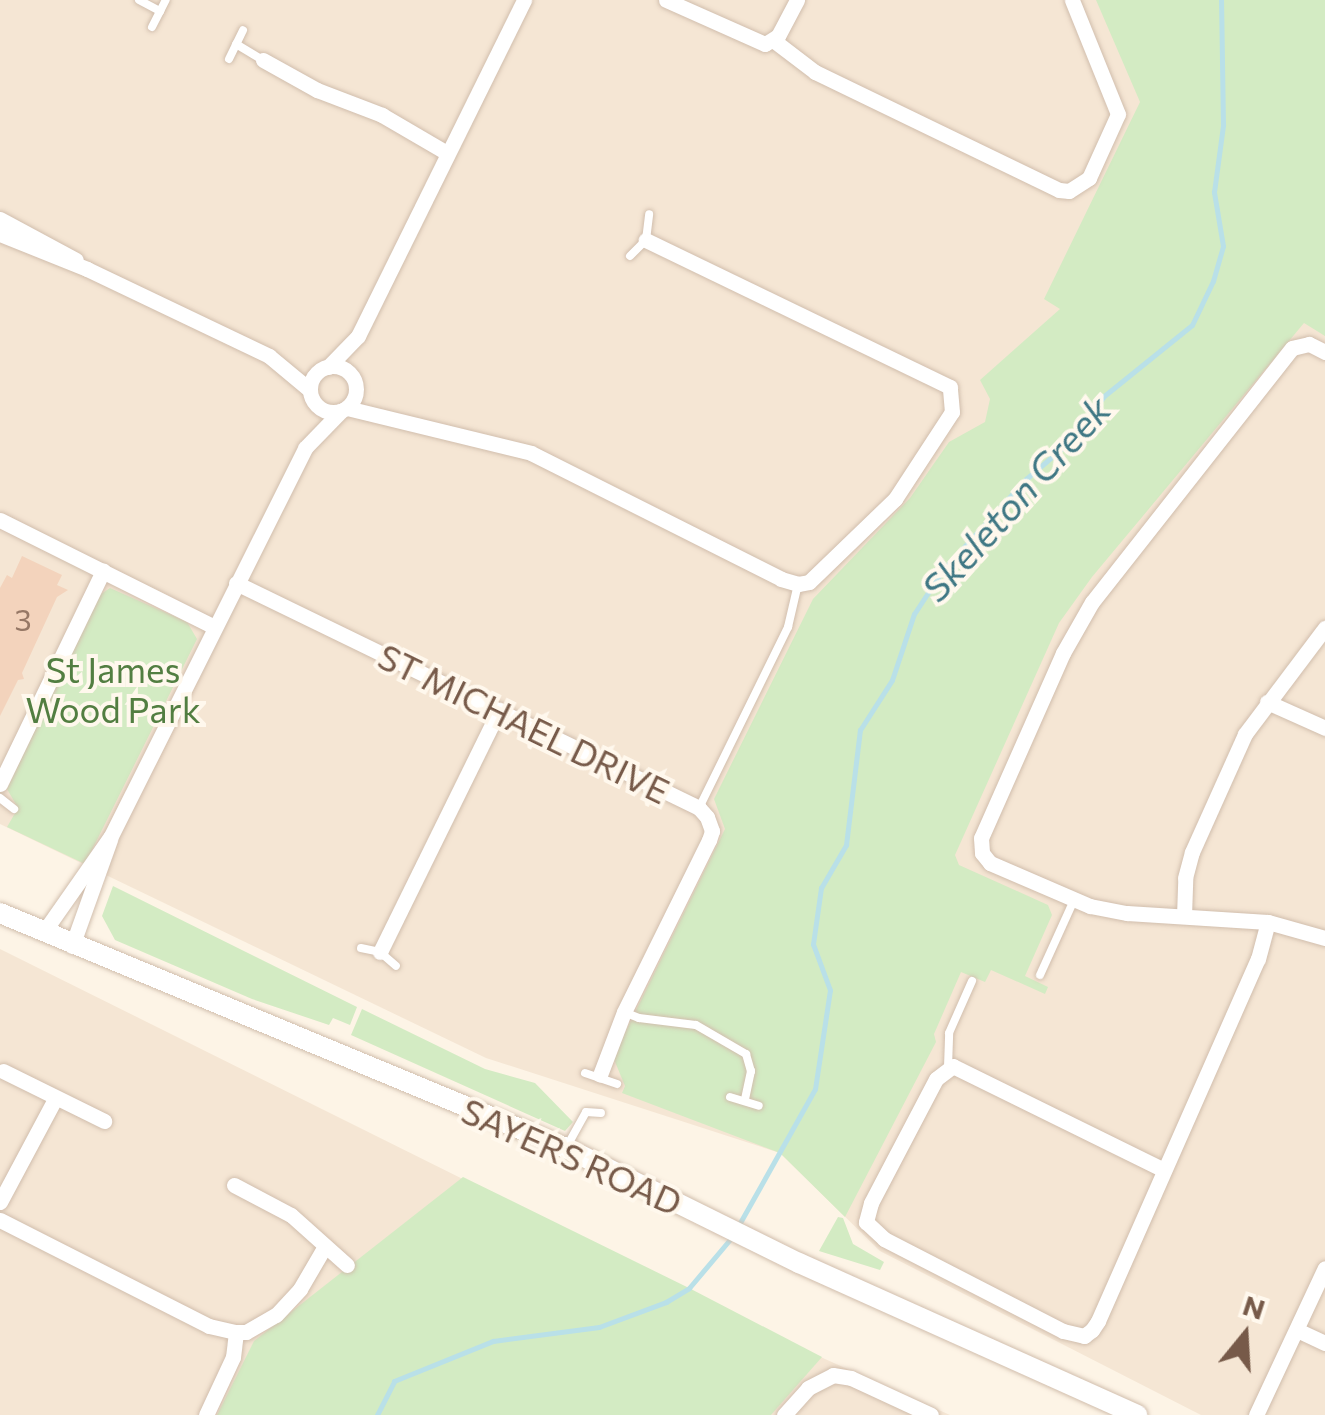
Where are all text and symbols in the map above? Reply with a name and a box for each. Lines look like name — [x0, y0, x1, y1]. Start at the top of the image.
water label: Skeleton Creek — [911, 386, 1119, 610]
house number: 3 — [14, 601, 32, 637]
street label: ST MICHAEL DRIVE — [372, 634, 676, 812]
park label: St James Wood Park — [25, 648, 201, 730]
street label: SAYERS ROAD — [456, 1089, 688, 1223]
north arrow — [1195, 1285, 1295, 1385]
text: N — [1239, 1287, 1270, 1326]

